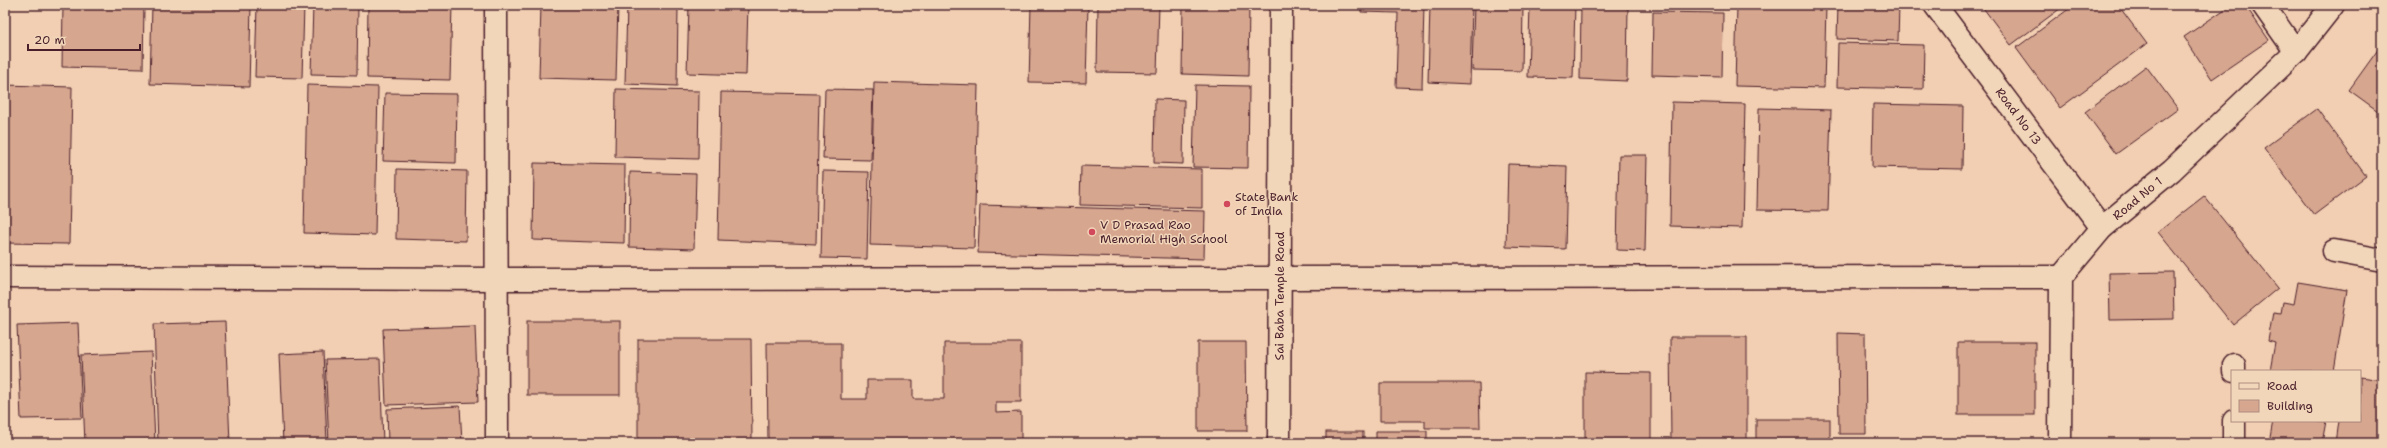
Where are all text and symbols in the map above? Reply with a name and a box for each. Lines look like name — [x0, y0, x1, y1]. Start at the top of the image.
scale bar — [28, 26, 140, 52]
text: 20 m — [34, 32, 65, 48]
street label: Road No 13 — [1992, 84, 2045, 148]
street label: Road No 1 — [2109, 173, 2166, 224]
place label: State Bank of India — [1235, 189, 1298, 219]
marker: State Bank of India — [1222, 199, 1232, 209]
place label: V D Prasad Rao Memorial High School — [1100, 217, 1228, 247]
marker: V D Prasad Rao Memorial High School — [1087, 227, 1097, 237]
street label: Sai Baba Temple Road — [1271, 231, 1288, 360]
legend — [2231, 370, 2361, 422]
text: Road — [2267, 378, 2298, 394]
text: Building — [2267, 398, 2313, 414]

